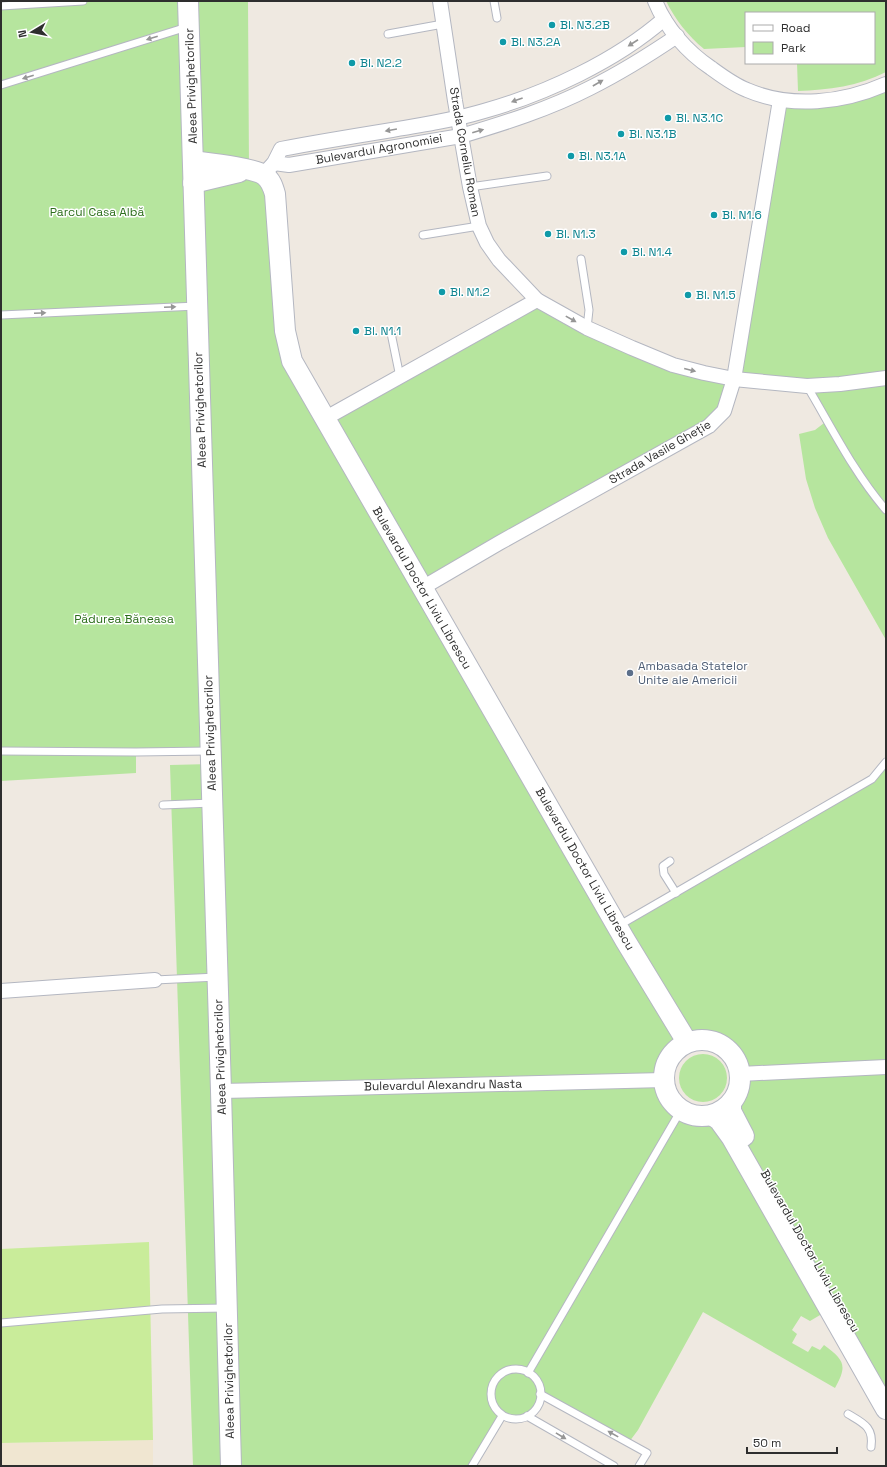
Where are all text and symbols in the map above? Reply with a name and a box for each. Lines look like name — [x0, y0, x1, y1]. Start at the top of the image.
north arrow — [12, 12, 52, 52]
legend — [745, 12, 875, 64]
place label: Bl. N3.2B — [560, 17, 610, 33]
marker: Bl. N3.2B — [547, 20, 557, 30]
text: Road — [781, 20, 810, 36]
street label: Aleea Privighetorilor — [181, 27, 201, 144]
text: N — [15, 29, 30, 39]
place label: Bl. N3.2A — [511, 34, 561, 50]
one-way arrow — [145, 35, 157, 41]
marker: Bl. N3.2A — [498, 37, 508, 47]
one-way arrow — [628, 39, 638, 47]
text: Park — [781, 40, 806, 56]
place label: Bl. N2.2 — [360, 55, 402, 71]
marker: Bl. N2.2 — [347, 58, 357, 68]
one-way arrow — [21, 74, 33, 80]
one-way arrow — [593, 80, 604, 87]
street label: Strada Corneliu Roman — [446, 86, 484, 218]
one-way arrow — [511, 98, 523, 104]
place label: Bl. N3.1C — [676, 110, 723, 126]
marker: Bl. N3.1C — [663, 113, 673, 123]
place label: Bl. N3.1B — [629, 126, 676, 142]
one-way arrow — [385, 127, 397, 133]
one-way arrow — [472, 128, 484, 134]
marker: Bl. N3.1B — [616, 129, 626, 139]
street label: Bulevardul Agronomiei — [314, 130, 444, 168]
place label: Bl. N3.1A — [579, 148, 626, 164]
marker: Bl. N3.1A — [566, 151, 576, 161]
park label: Parcul Casa Albă — [50, 204, 144, 220]
place label: Bl. N1.6 — [722, 207, 762, 223]
marker: Bl. N1.6 — [709, 210, 719, 220]
place label: Bl. N1.3 — [556, 226, 596, 242]
marker: Bl. N1.3 — [543, 229, 553, 239]
place label: Bl. N1.4 — [632, 244, 673, 260]
marker: Bl. N1.4 — [619, 247, 629, 257]
place label: Bl. N1.2 — [450, 284, 490, 300]
marker: Bl. N1.2 — [437, 287, 447, 297]
place label: Bl. N1.5 — [696, 287, 736, 303]
marker: Bl. N1.5 — [683, 290, 693, 300]
one-way arrow — [164, 304, 176, 311]
one-way arrow — [34, 310, 47, 316]
one-way arrow — [565, 316, 576, 322]
place label: Bl. N1.1 — [364, 323, 401, 339]
marker: Bl. N1.1 — [351, 326, 361, 336]
street label: Aleea Privighetorilor — [190, 351, 210, 468]
one-way arrow — [684, 367, 696, 373]
street label: Strada Vasile Gheție — [606, 416, 714, 488]
street label: Bulevardul Doctor Liviu Librescu — [369, 504, 475, 672]
park label: Pădurea Băneasa — [74, 611, 174, 627]
place label: Ambasada Statelor Unite ale Americii — [638, 658, 748, 688]
marker: Ambasada Statelor Unite ale Americii — [625, 668, 635, 678]
street label: Aleea Privighetorilor — [200, 674, 220, 791]
street label: Bulevardul Doctor Liviu Librescu — [532, 785, 638, 953]
street label: Aleea Privighetorilor — [210, 998, 230, 1115]
street label: Bulevardul Alexandru Nasta — [364, 1076, 522, 1094]
street label: Bulevardul Doctor Liviu Librescu — [757, 1167, 863, 1335]
street label: Aleea Privighetorilor — [220, 1323, 238, 1439]
scale bar — [747, 1429, 837, 1455]
one-way arrow — [607, 1430, 619, 1437]
one-way arrow — [555, 1432, 567, 1439]
text: 50 m — [753, 1435, 781, 1451]

